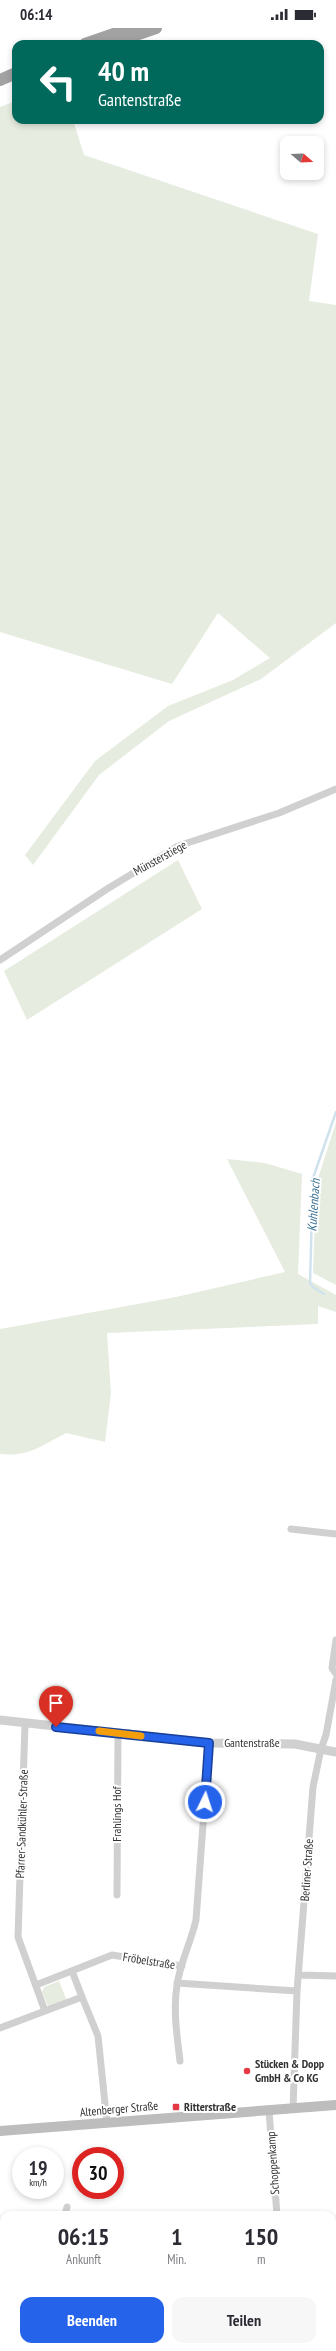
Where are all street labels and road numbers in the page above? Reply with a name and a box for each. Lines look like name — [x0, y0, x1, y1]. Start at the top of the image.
street label: Münsterstiege — [130, 837, 189, 878]
street label: Gantenstraße — [224, 1735, 280, 1750]
street label: Pfarrer-Sandkühler-Straße — [12, 1769, 31, 1879]
street label: Frahlings Hof — [109, 1785, 124, 1842]
street label: Berliner Straße — [297, 1838, 316, 1902]
street label: Fröbelstraße — [122, 1949, 176, 1972]
street label: Altenberger Straße — [79, 2098, 159, 2119]
street label: Schoppenkamp — [263, 2131, 282, 2195]

